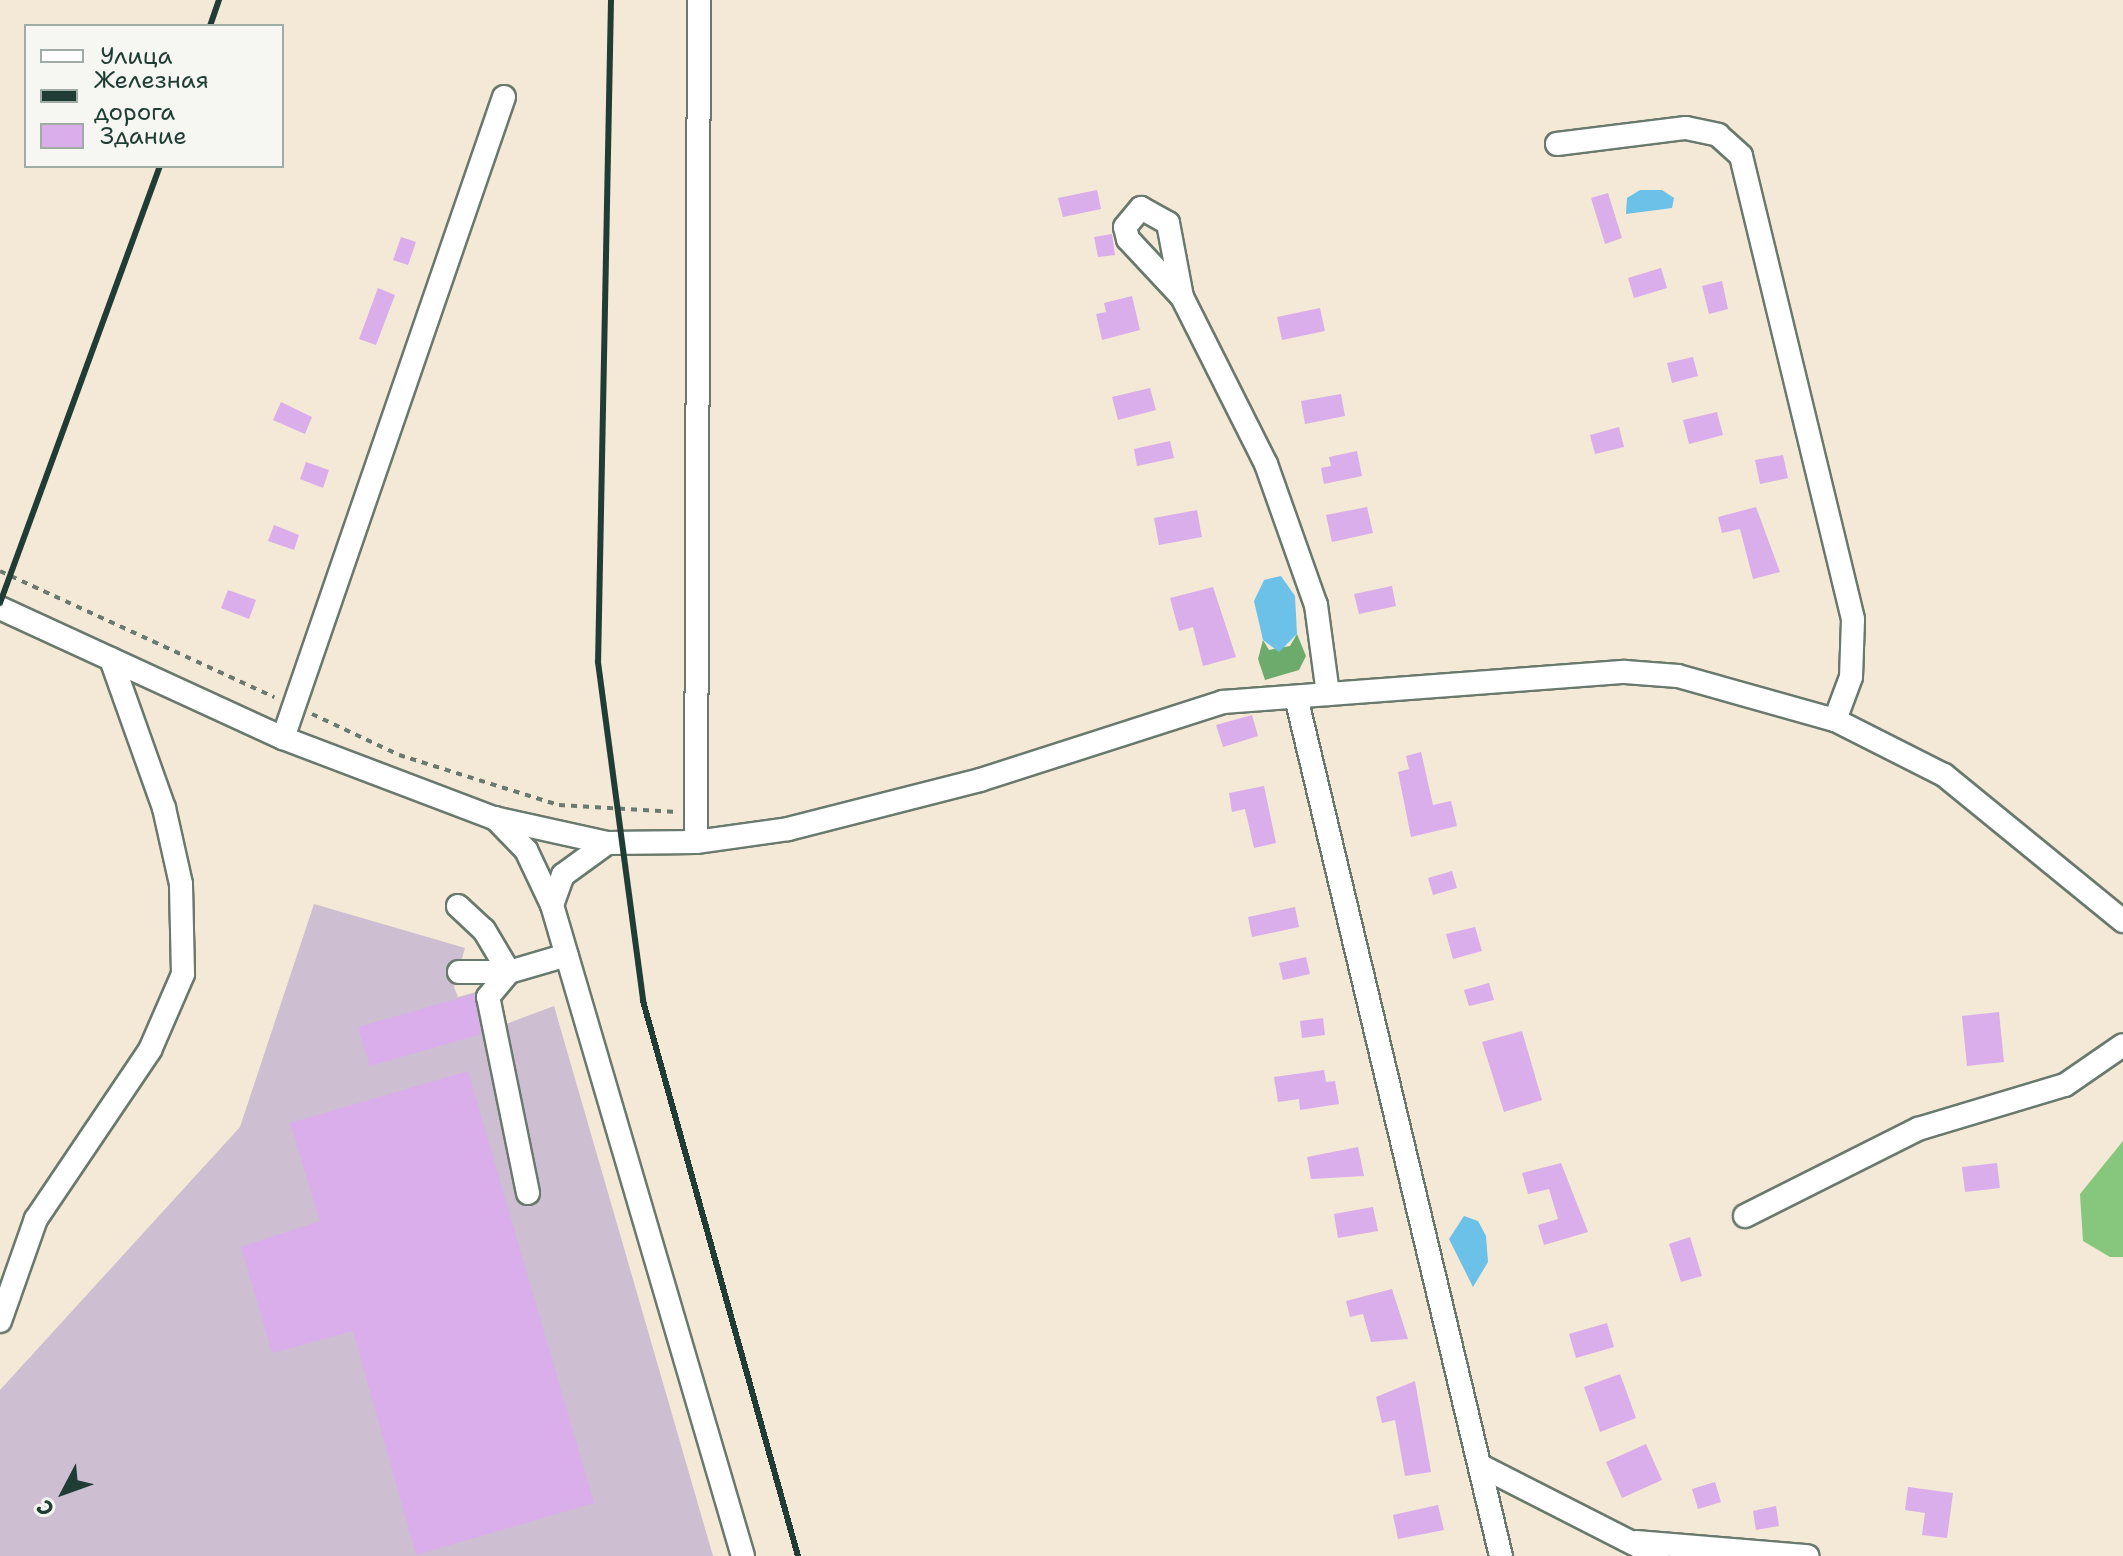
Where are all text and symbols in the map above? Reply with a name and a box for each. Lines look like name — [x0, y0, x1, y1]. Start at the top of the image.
legend — [24, 24, 284, 168]
text: Улица — [100, 40, 173, 72]
text: Железная дорога — [94, 64, 209, 128]
text: Здание — [100, 120, 187, 152]
north arrow — [24, 1452, 104, 1532]
text: С — [30, 1493, 61, 1523]

